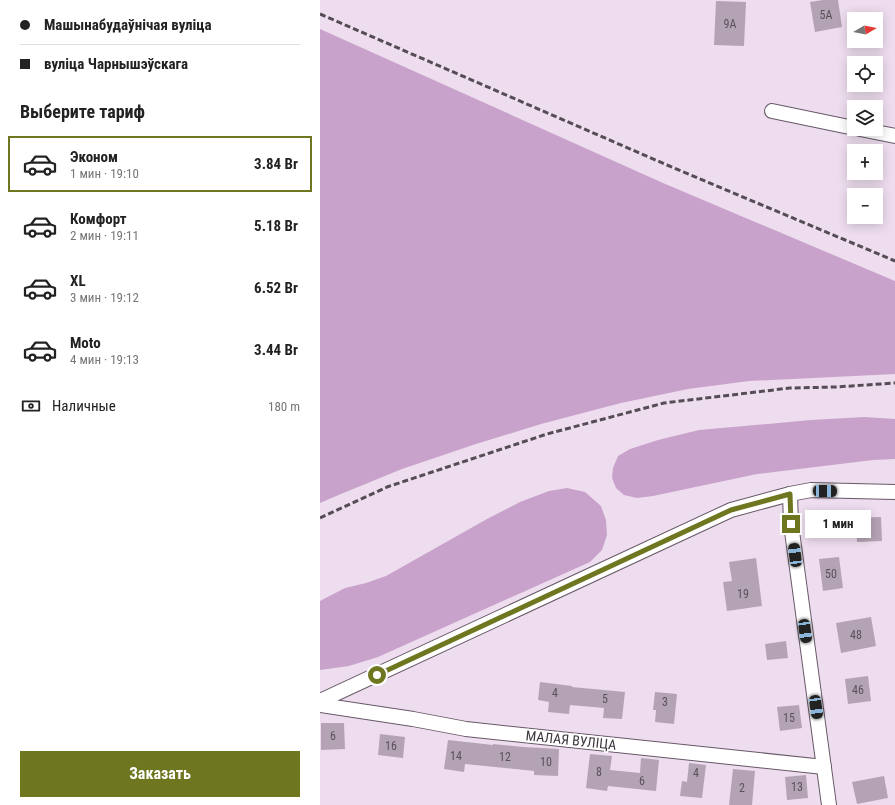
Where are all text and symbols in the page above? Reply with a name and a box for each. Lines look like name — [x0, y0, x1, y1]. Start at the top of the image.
house number: 5А — [820, 8, 833, 22]
north arrow — [847, 12, 883, 48]
map controls — [847, 12, 883, 224]
text: Машынабудаўнічая вуліца — [44, 16, 212, 34]
house number: 9А — [724, 17, 737, 31]
text: вуліца Чарнышэўскага — [44, 55, 188, 73]
button: locate — [847, 56, 883, 92]
button: layers — [847, 100, 883, 136]
text: Выберите тариф — [20, 101, 145, 122]
button: + — [847, 144, 883, 180]
icon: car — [22, 146, 58, 182]
text: Эконом — [70, 148, 118, 166]
text: 3.84 Br — [254, 155, 298, 173]
text: 1 мин · 19:10 — [70, 166, 139, 181]
button: − — [847, 188, 883, 224]
icon: car — [22, 208, 58, 244]
text: Комфорт — [70, 210, 127, 228]
text: 5.18 Br — [254, 217, 298, 235]
text: 2 мин · 19:11 — [70, 228, 139, 243]
icon: car — [22, 270, 58, 306]
text: XL — [70, 272, 86, 290]
text: 6.52 Br — [254, 279, 298, 297]
text: 3 мин · 19:12 — [70, 290, 139, 305]
icon: car — [22, 332, 58, 368]
text: Moto — [70, 334, 101, 352]
text: 3.44 Br — [254, 341, 298, 359]
text: 4 мин · 19:13 — [70, 352, 139, 367]
icon: cash — [20, 395, 42, 417]
text: Наличные — [52, 397, 116, 415]
text: 180 m — [268, 399, 300, 414]
car — [813, 485, 837, 497]
callout: 1 мин — [805, 510, 871, 538]
route end — [782, 515, 800, 533]
text: 1 мин — [822, 516, 854, 531]
car — [788, 542, 802, 568]
house number: 50 — [825, 567, 837, 581]
house number: 19 — [737, 587, 749, 601]
car — [797, 618, 813, 644]
house number: 48 — [850, 628, 862, 642]
route start — [368, 666, 386, 684]
house number: 46 — [852, 683, 864, 697]
house number: 4 — [552, 686, 558, 700]
house number: 5 — [602, 692, 608, 706]
car — [808, 694, 824, 720]
house number: 3 — [662, 695, 668, 709]
house number: 15 — [783, 711, 795, 725]
street label: МАЛАЯ ВУЛІЦА — [525, 727, 617, 753]
house number: 6 — [330, 729, 336, 743]
house number: 16 — [385, 739, 397, 753]
house number: 14 — [450, 749, 462, 763]
house number: 12 — [499, 750, 511, 764]
button: Заказать — [20, 751, 300, 797]
house number: 10 — [540, 755, 552, 769]
house number: 8 — [596, 765, 602, 779]
house number: 4 — [693, 766, 699, 780]
house number: 6 — [639, 774, 645, 788]
house number: 13 — [791, 780, 803, 794]
house number: 2 — [739, 781, 745, 795]

